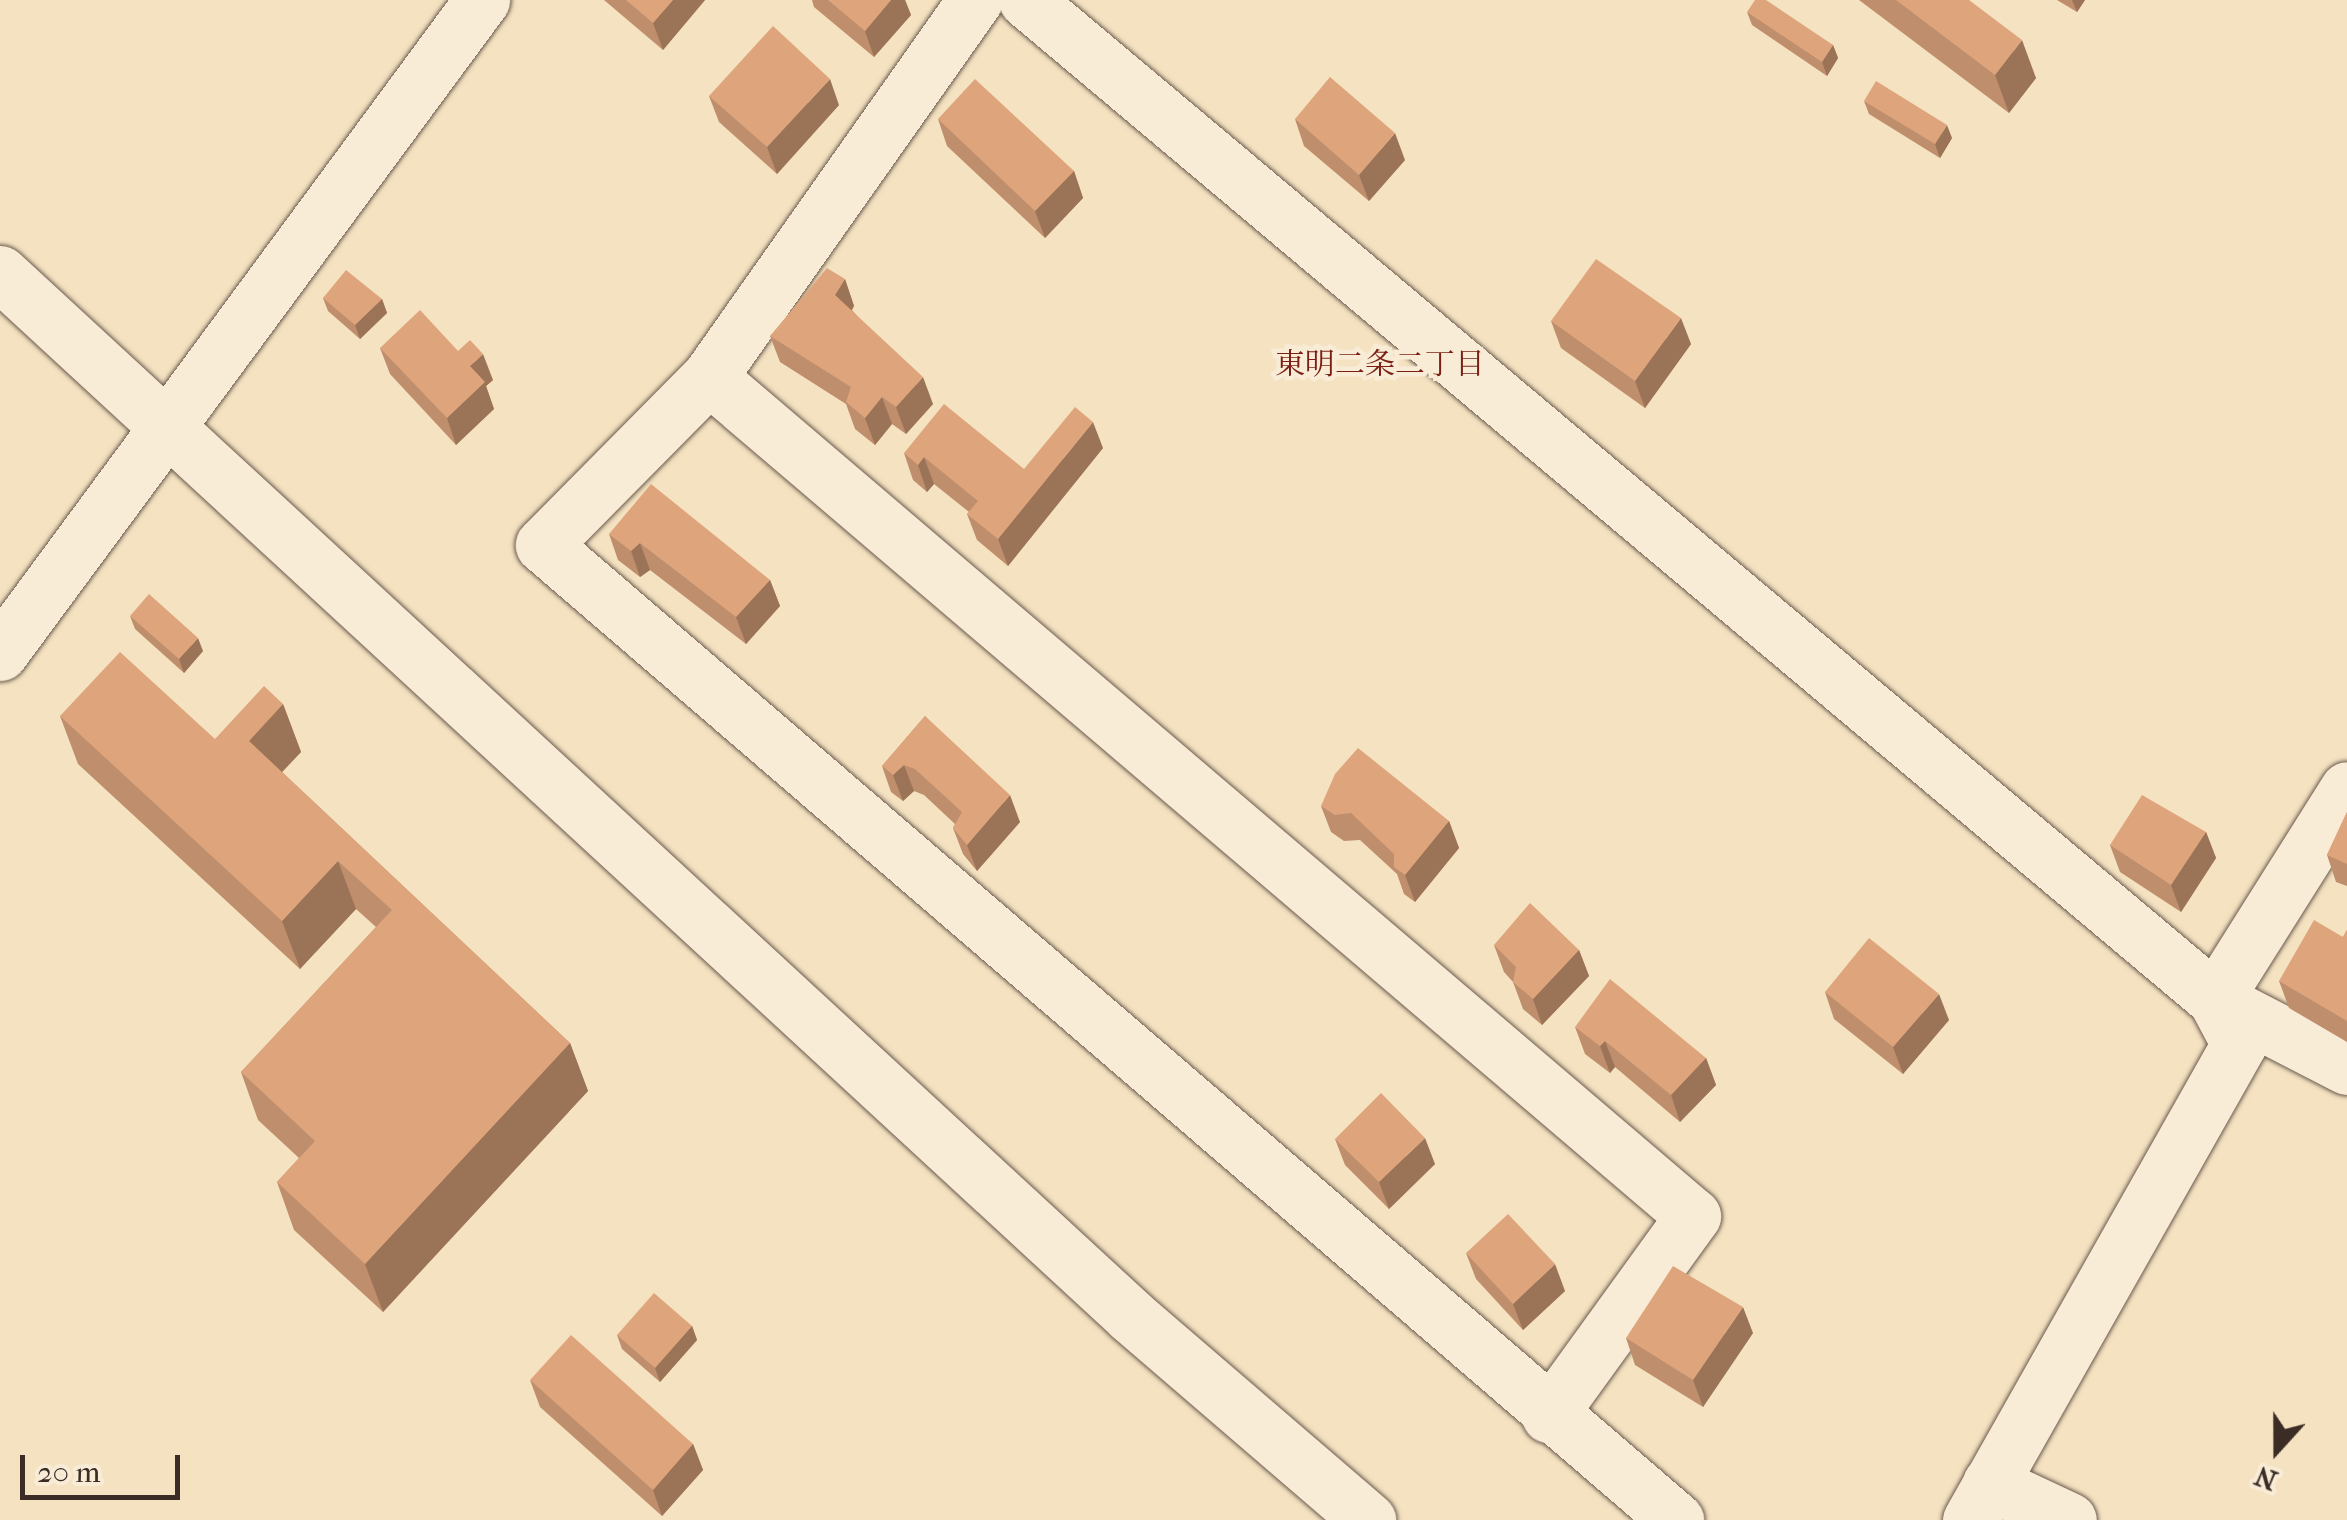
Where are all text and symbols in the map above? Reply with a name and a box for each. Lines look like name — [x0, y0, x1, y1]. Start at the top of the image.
district label: 東明二条二丁目 — [1275, 347, 1485, 383]
north arrow — [2227, 1400, 2327, 1500]
scale bar — [25, 1435, 185, 1497]
text: 20 m — [37, 1455, 100, 1490]
text: N — [2250, 1459, 2282, 1498]

